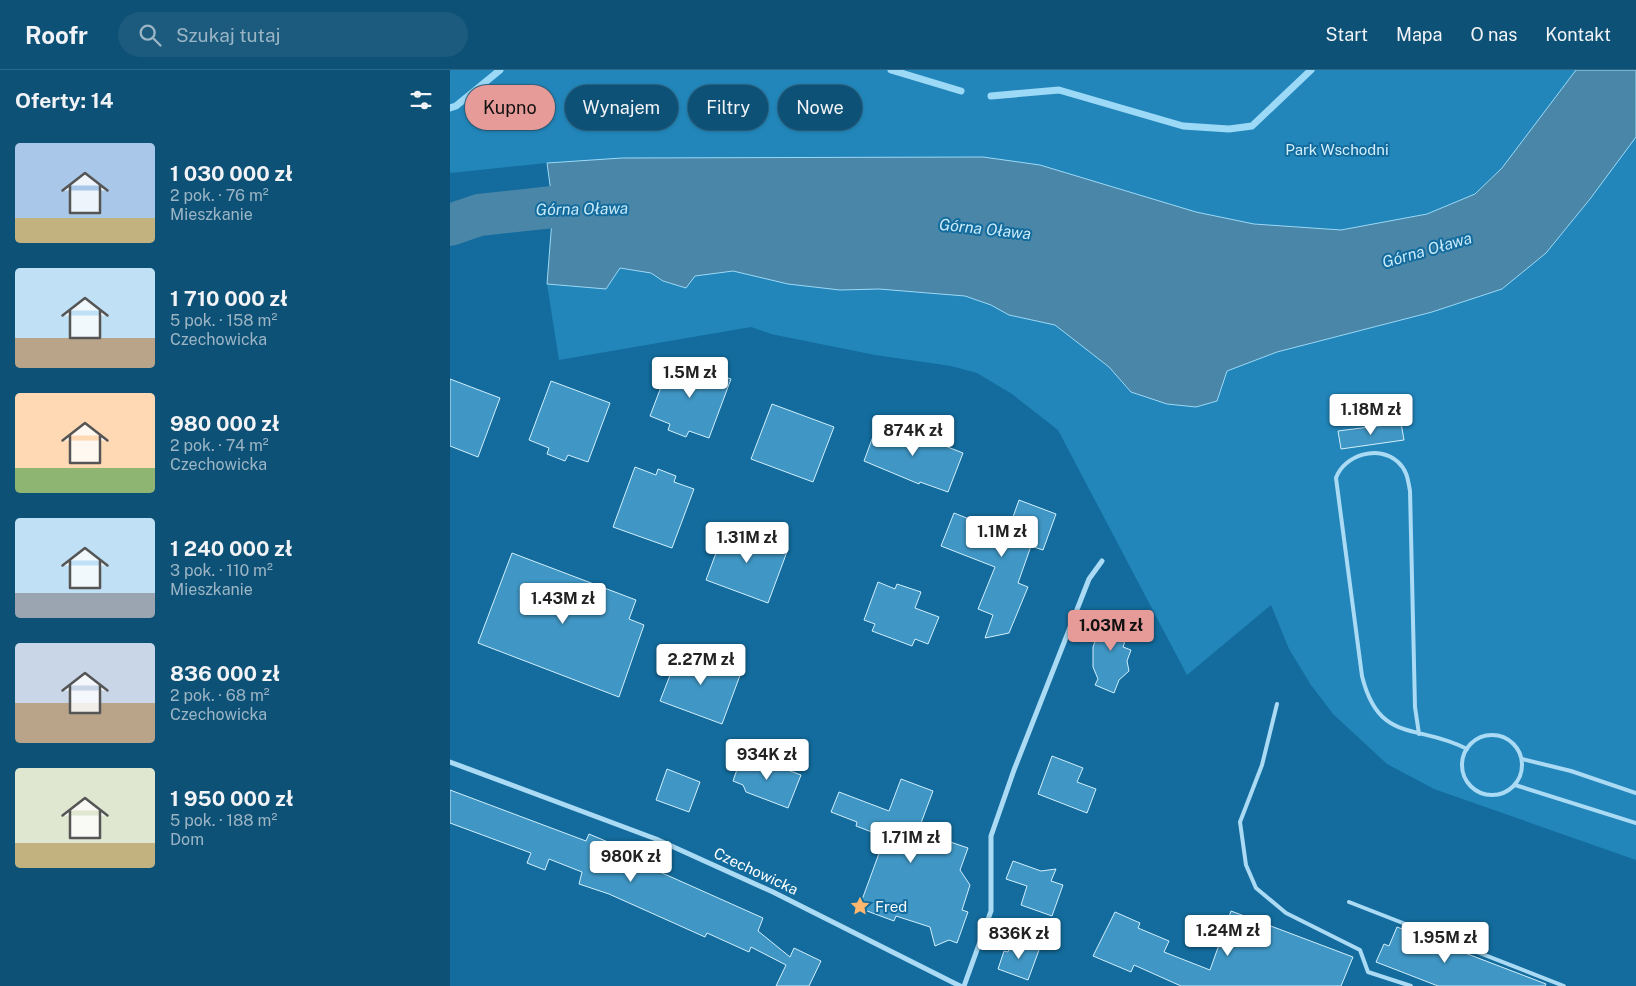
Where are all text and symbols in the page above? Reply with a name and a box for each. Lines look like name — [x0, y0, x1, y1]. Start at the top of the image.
search box — [118, 12, 468, 57]
text: Roofr — [25, 21, 88, 49]
icon: search — [136, 21, 164, 49]
text: Szukaj tutaj — [176, 24, 280, 46]
text: Start — [1326, 24, 1368, 45]
text: Mapa — [1396, 24, 1442, 45]
text: O nas — [1470, 24, 1517, 45]
text: Kontakt — [1545, 24, 1611, 45]
chip: Kupno — [465, 85, 555, 130]
chip: Wynajem — [565, 85, 678, 130]
chip: Filtry — [688, 85, 768, 130]
chip: Nowe — [778, 85, 862, 130]
icon: filters — [407, 86, 435, 114]
text: Oferty: 14 — [15, 88, 114, 113]
park label: Park Wschodni — [1285, 141, 1389, 158]
text: 1 030 000 zł — [170, 161, 293, 186]
icon: home — [55, 163, 115, 223]
text: 2 pok. · 76 m² — [170, 186, 269, 205]
water label: Górna Oława — [536, 199, 628, 219]
text: Mieszkanie — [170, 205, 253, 224]
water label: Górna Oława — [938, 215, 1032, 243]
water label: Górna Oława — [1380, 228, 1474, 272]
text: 1 710 000 zł — [170, 286, 288, 311]
icon: home — [55, 288, 115, 348]
text: 5 pok. · 158 m² — [170, 311, 277, 330]
text: Czechowicka — [170, 330, 267, 349]
pin: 1.5M zł — [644, 356, 736, 399]
text: 1.5M zł — [663, 363, 717, 382]
pin: 1.18M zł — [1319, 394, 1423, 436]
text: 1.18M zł — [1341, 400, 1401, 419]
text: 980 000 zł — [170, 411, 280, 436]
icon: home — [55, 413, 115, 473]
pin: 874K zł — [867, 414, 959, 457]
text: 874K zł — [883, 421, 943, 440]
text: 2 pok. · 74 m² — [170, 436, 269, 455]
text: Czechowicka — [170, 455, 267, 474]
pin: 1.1M zł — [956, 516, 1048, 558]
pin: 1.31M zł — [695, 522, 799, 564]
text: 1.1M zł — [977, 522, 1027, 541]
text: 1.31M zł — [717, 528, 777, 547]
text: 1 240 000 zł — [170, 536, 293, 561]
icon: home — [55, 538, 115, 598]
text: 3 pok. · 110 m² — [170, 561, 273, 580]
text: Mieszkanie — [170, 580, 253, 599]
pin: 1.43M zł — [511, 582, 615, 625]
text: 1.43M zł — [531, 589, 595, 608]
pin: 1.03M zł — [1059, 610, 1163, 652]
text: 1.03M zł — [1079, 616, 1143, 635]
pin: 2.27M zł — [649, 644, 753, 686]
text: 2.27M zł — [667, 650, 735, 669]
text: 836 000 zł — [170, 661, 280, 686]
icon: home — [55, 663, 115, 723]
text: 2 pok. · 68 m² — [170, 686, 270, 705]
text: Czechowicka — [170, 705, 267, 724]
pin: 934K zł — [721, 738, 813, 781]
text: 934K zł — [737, 745, 797, 764]
text: 1 950 000 zł — [170, 786, 293, 811]
icon: home — [55, 788, 115, 848]
text: 5 pok. · 188 m² — [170, 811, 277, 830]
pin: 1.71M zł — [859, 822, 963, 864]
text: 1.71M zł — [881, 828, 941, 847]
text: Dom — [170, 830, 204, 849]
pin: 980K zł — [585, 840, 677, 883]
street label: Czechowicka — [711, 844, 801, 898]
text: 980K zł — [601, 847, 661, 866]
place icon: Fred — [849, 895, 871, 917]
place label: Fred — [875, 898, 907, 915]
pin: 1.24M zł — [1176, 914, 1280, 957]
pin: 836K zł — [973, 918, 1065, 960]
text: 1.24M zł — [1196, 921, 1260, 940]
pin: 1.95M zł — [1393, 922, 1497, 964]
text: 836K zł — [989, 924, 1049, 943]
text: 1.95M zł — [1413, 928, 1477, 947]

